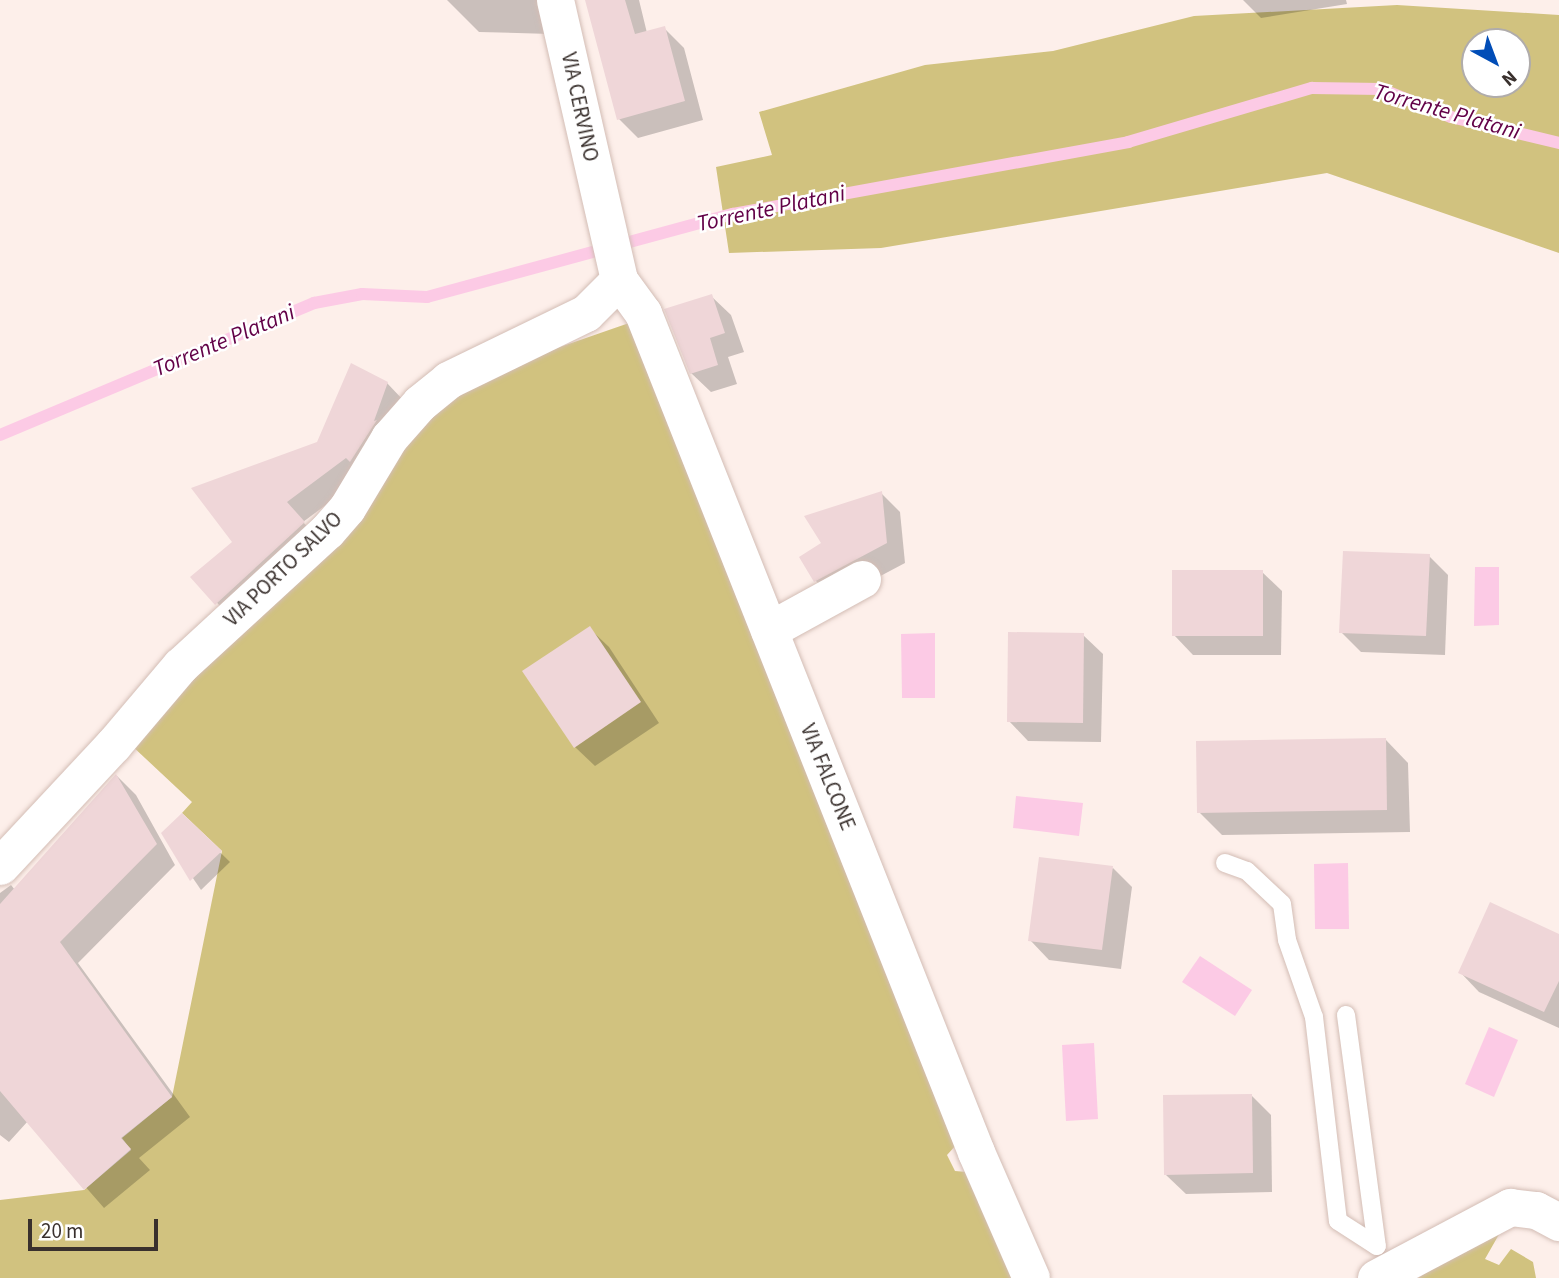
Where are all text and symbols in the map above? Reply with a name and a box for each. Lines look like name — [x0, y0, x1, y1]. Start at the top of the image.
north arrow — [1461, 28, 1531, 98]
street label: VIA CERVINO — [556, 50, 604, 164]
text: N — [1495, 63, 1522, 92]
water label: Torrente Platani — [1371, 78, 1523, 146]
water label: Torrente Platani — [694, 180, 848, 238]
water label: Torrente Platani — [149, 299, 299, 383]
street label: VIA PORTO SALVO — [219, 506, 347, 632]
street label: VIA FALCONE — [795, 720, 861, 834]
scale bar — [32, 1204, 161, 1248]
text: 20 m — [41, 1216, 83, 1246]

